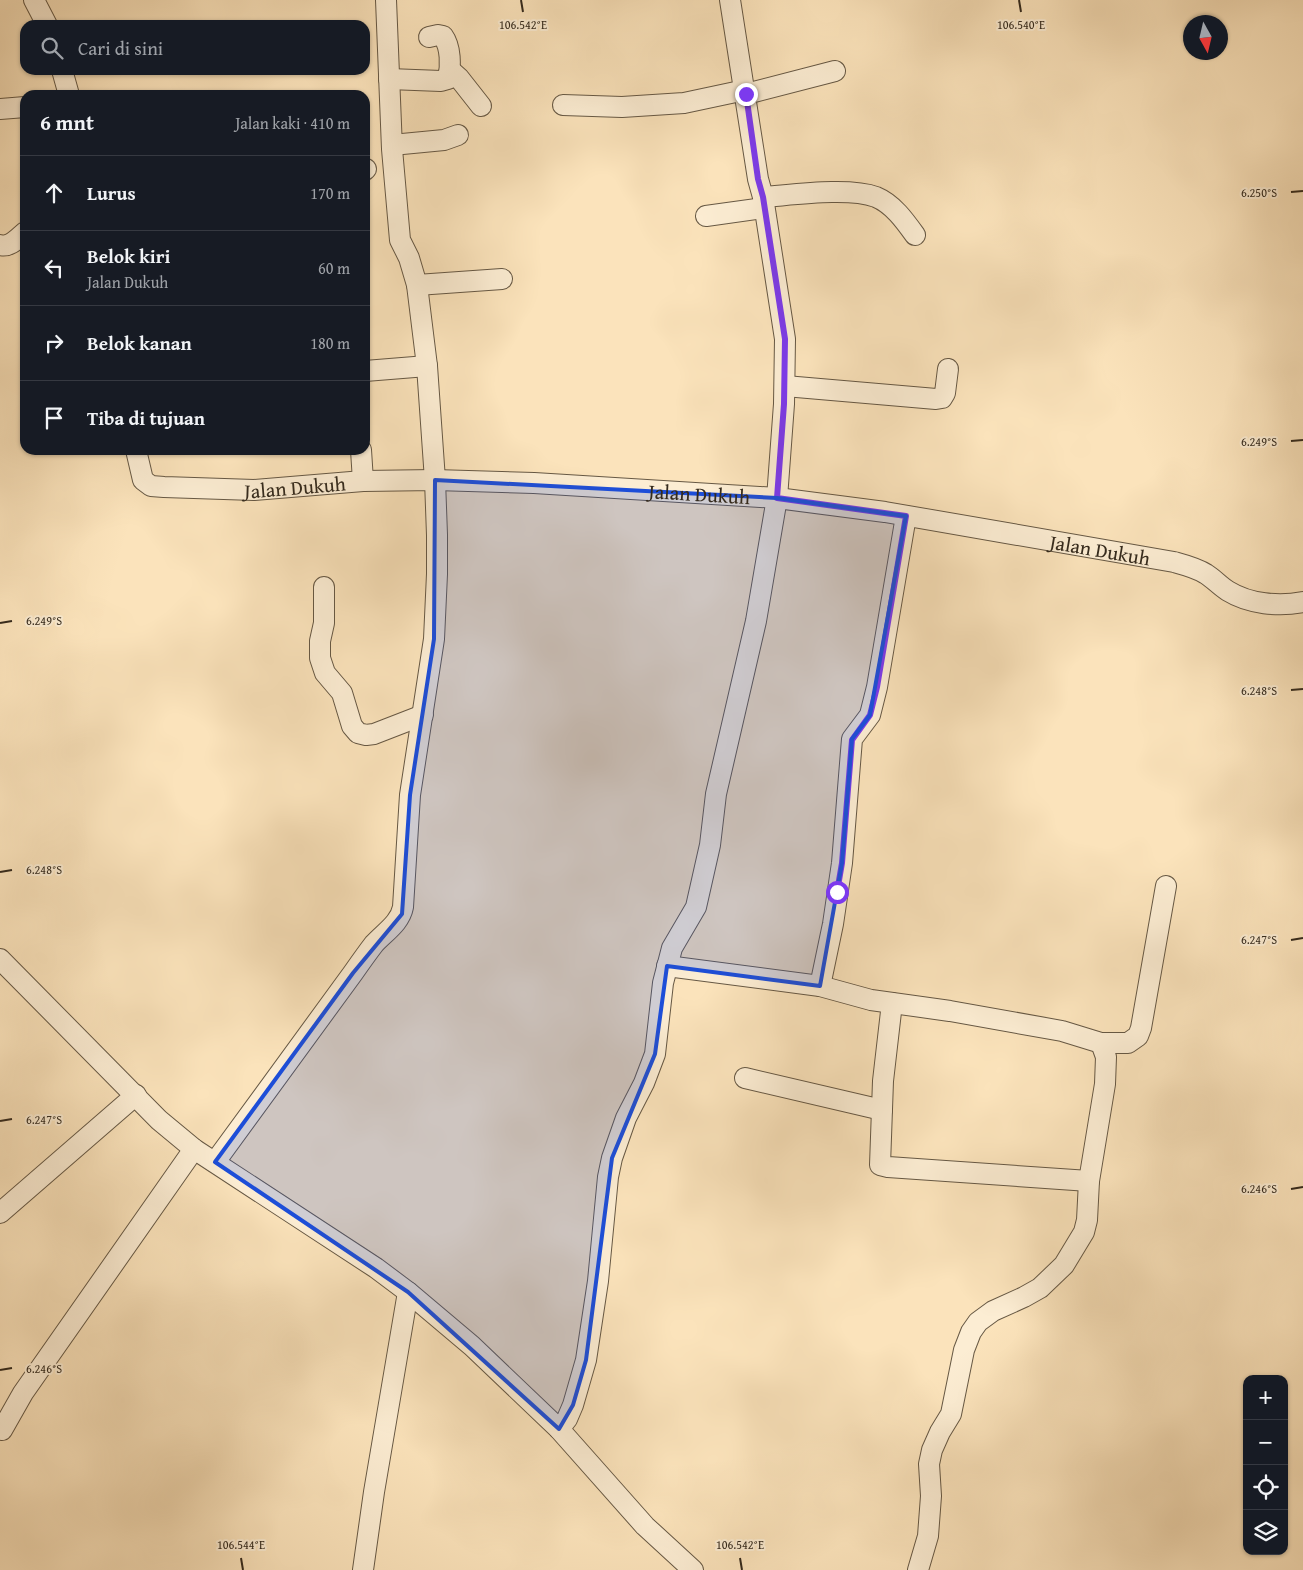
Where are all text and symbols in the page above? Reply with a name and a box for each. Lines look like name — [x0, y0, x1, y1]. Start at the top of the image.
north arrow — [1183, 15, 1228, 60]
text: 106.542°E — [499, 16, 547, 33]
text: 106.540°E — [997, 16, 1045, 33]
search box — [20, 20, 370, 75]
icon: search — [38, 34, 66, 62]
text: Cari di sini — [78, 34, 163, 62]
route end — [735, 83, 758, 106]
text: 6 mnt — [40, 107, 94, 138]
text: Jalan kaki · 410 m — [235, 111, 350, 135]
icon: ahead — [40, 179, 68, 207]
text: Lurus — [87, 179, 136, 207]
text: 170 m — [310, 181, 350, 205]
text: 6.250°S — [1241, 184, 1277, 201]
text: Belok kiri — [87, 242, 170, 270]
icon: left — [40, 254, 68, 282]
text: 60 m — [318, 256, 350, 280]
text: Jalan Dukuh — [87, 270, 168, 294]
icon: right — [40, 329, 68, 357]
text: Belok kanan — [87, 329, 192, 357]
text: 180 m — [310, 331, 350, 355]
icon: arrive — [40, 404, 68, 432]
text: Tiba di tujuan — [87, 404, 205, 432]
text: 6.249°S — [1241, 433, 1277, 450]
street label: Jalan Dukuh — [241, 468, 347, 505]
street label: Jalan Dukuh — [645, 475, 751, 511]
street label: Jalan Dukuh — [1045, 526, 1153, 572]
text: 6.249°S — [26, 612, 62, 629]
text: 6.248°S — [1241, 682, 1277, 699]
text: 6.248°S — [26, 861, 62, 878]
route start — [826, 881, 849, 904]
text: 6.247°S — [1241, 931, 1277, 948]
text: 6.247°S — [26, 1111, 62, 1128]
text: 6.246°S — [1241, 1180, 1277, 1197]
text: 6.246°S — [26, 1360, 62, 1377]
map controls — [1243, 1375, 1288, 1555]
button: + — [1243, 1375, 1288, 1420]
button: − — [1243, 1420, 1288, 1465]
button: locate — [1243, 1465, 1288, 1510]
button: layers — [1243, 1510, 1288, 1555]
text: 106.544°E — [217, 1536, 265, 1553]
text: 106.542°E — [716, 1536, 764, 1553]

